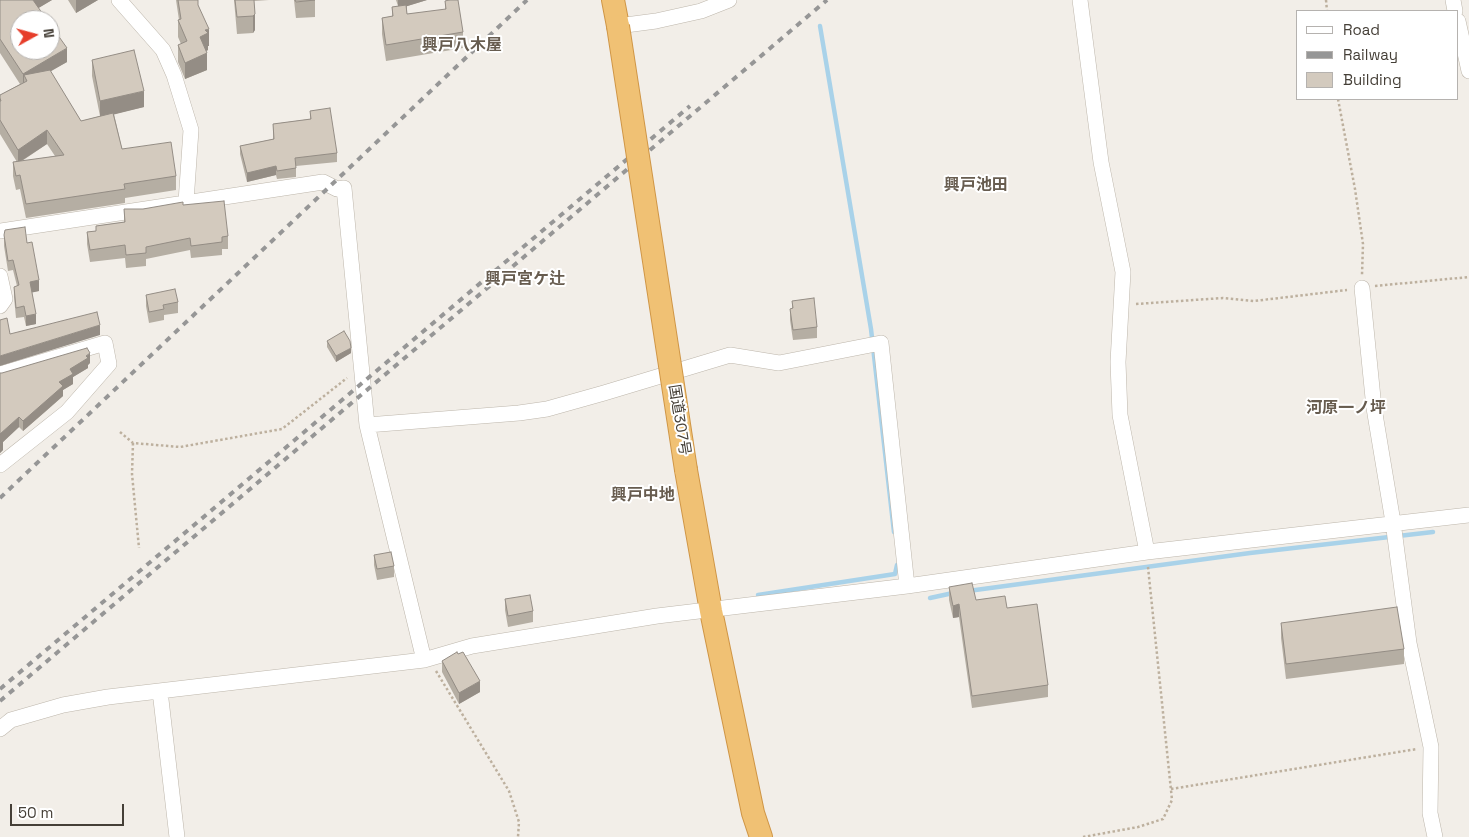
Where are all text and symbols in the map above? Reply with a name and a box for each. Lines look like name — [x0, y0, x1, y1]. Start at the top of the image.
north arrow — [10, 10, 60, 60]
legend — [1296, 10, 1459, 100]
text: Road — [1343, 20, 1380, 39]
text: N — [39, 28, 58, 39]
district label: 興戸八木屋 — [422, 36, 502, 56]
text: Railway — [1343, 45, 1398, 64]
text: Building — [1343, 70, 1402, 89]
district label: 興戸池田 — [944, 176, 1008, 196]
district label: 興戸宮ケ辻 — [485, 270, 565, 290]
street label: 国道307号 — [664, 383, 694, 457]
district label: 河原一ノ坪 — [1306, 399, 1386, 419]
district label: 興戸中地 — [611, 486, 675, 506]
scale bar — [12, 794, 126, 826]
text: 50 m — [18, 803, 53, 822]

